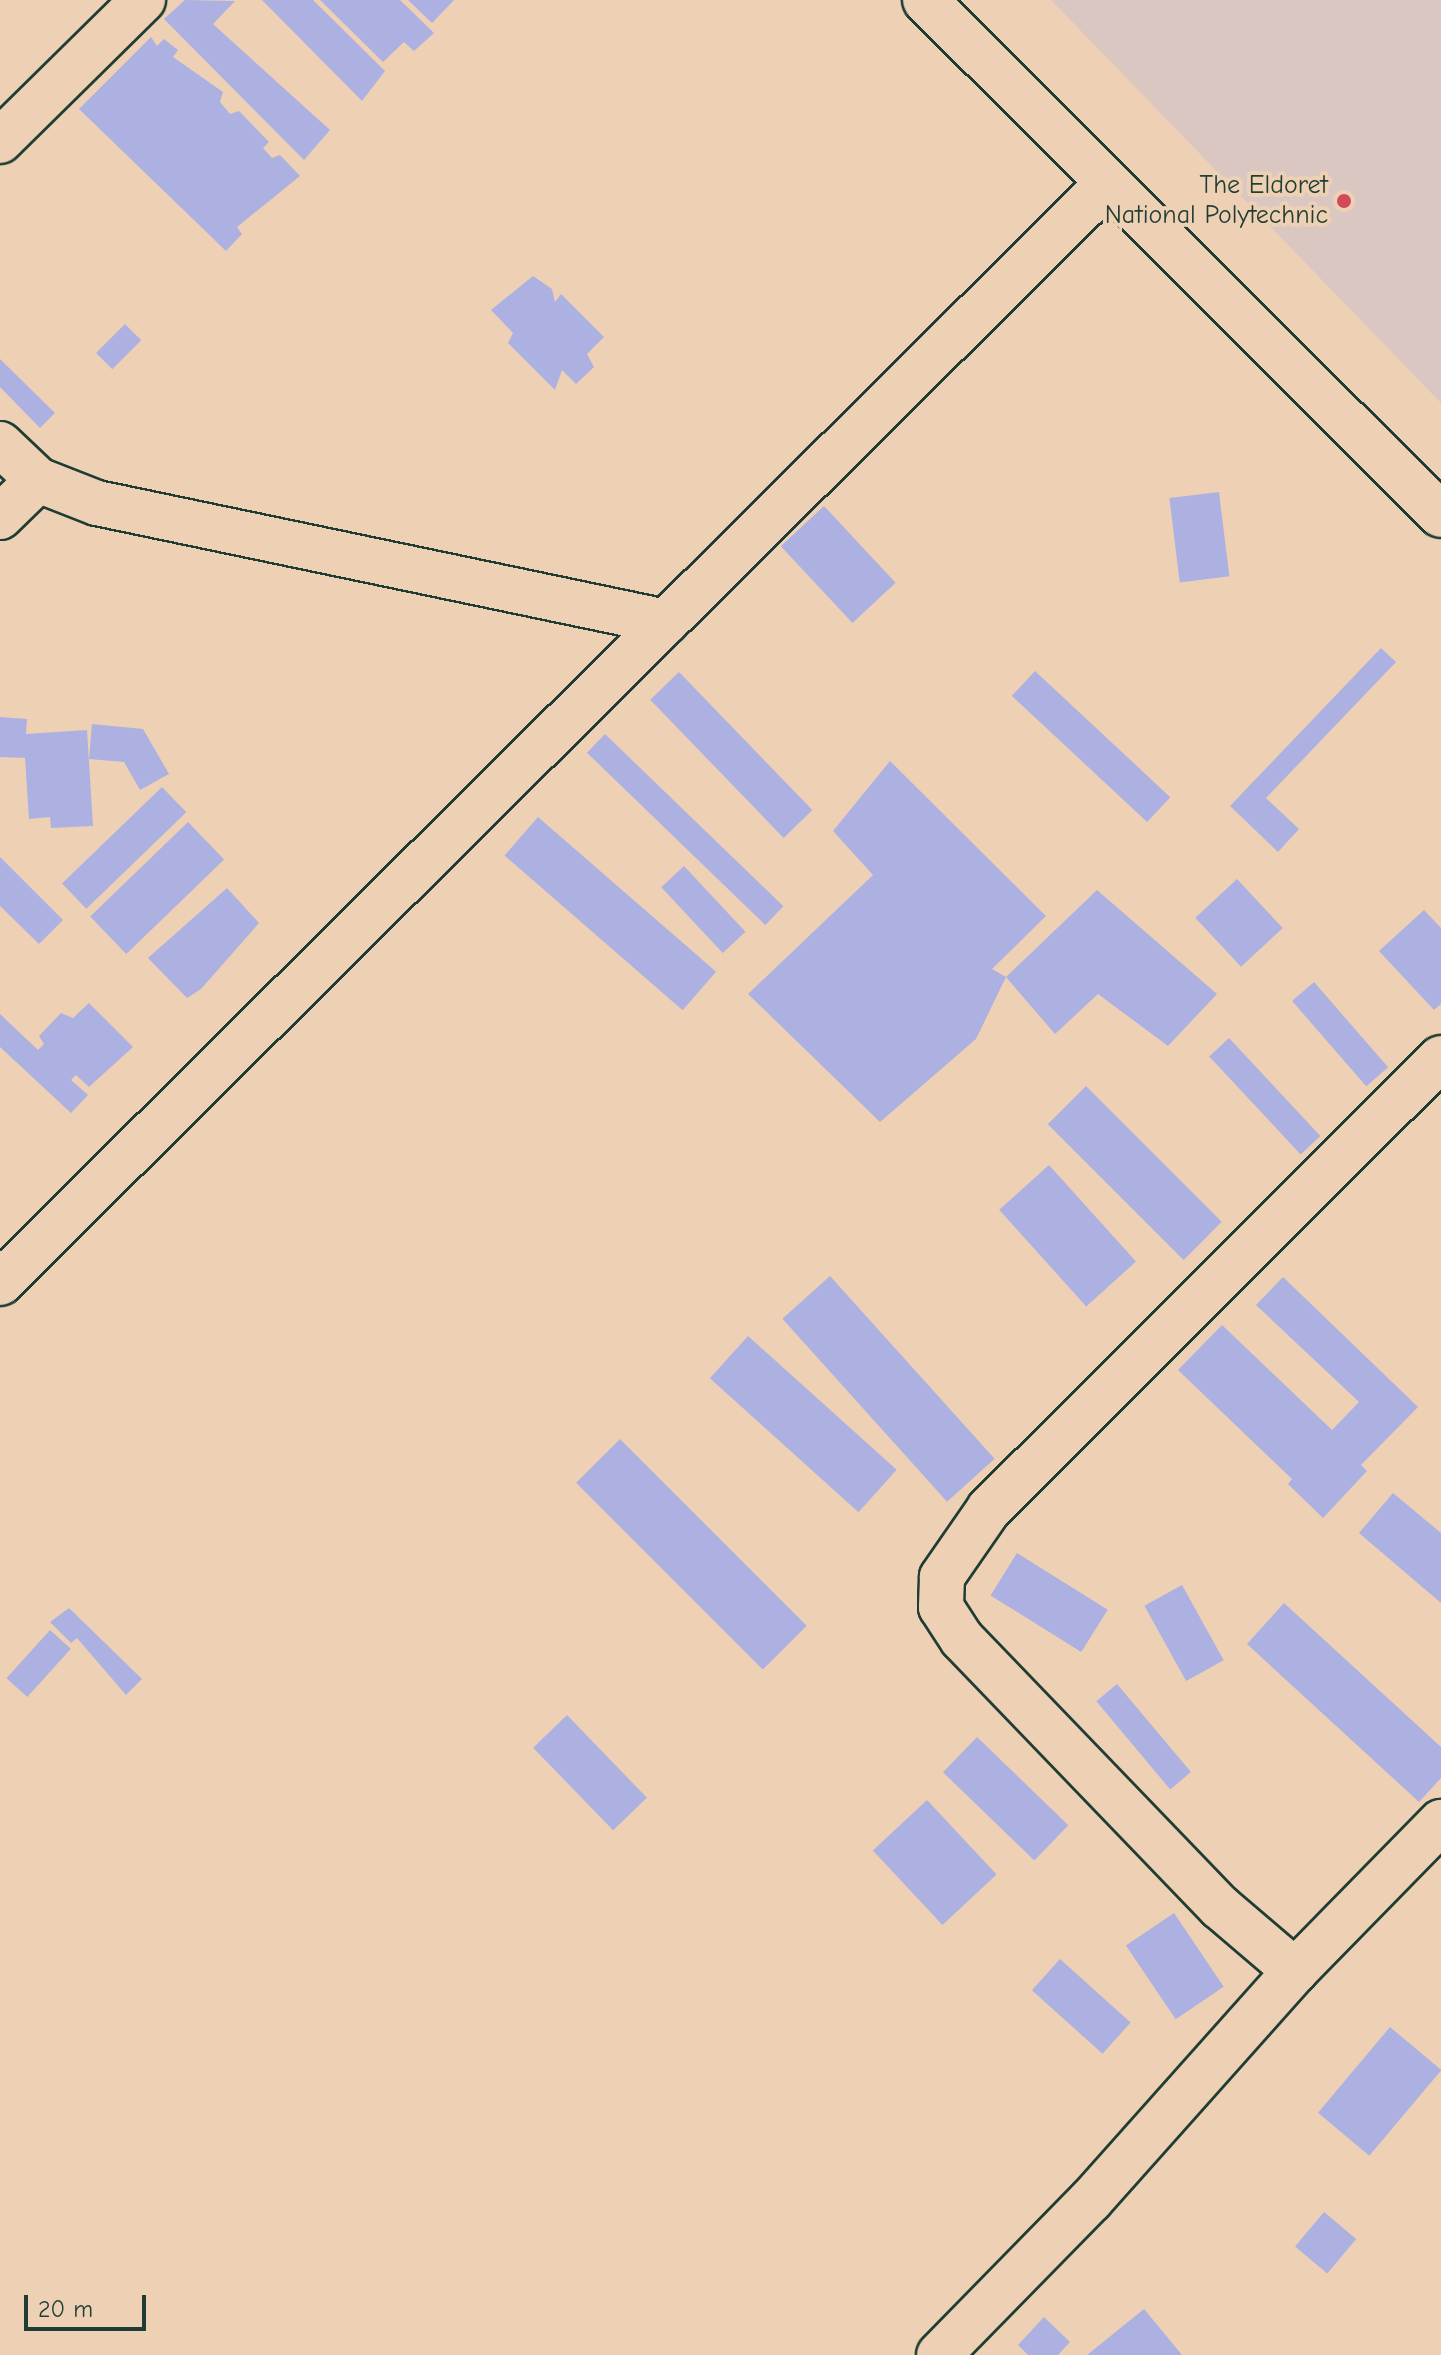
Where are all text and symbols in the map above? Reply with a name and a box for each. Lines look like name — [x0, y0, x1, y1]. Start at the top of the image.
place label: The Eldoret National Polytechnic — [1105, 170, 1328, 232]
marker: The Eldoret National Polytechnic — [1335, 192, 1353, 210]
scale bar — [28, 2279, 150, 2329]
text: 20 m — [38, 2295, 93, 2323]

